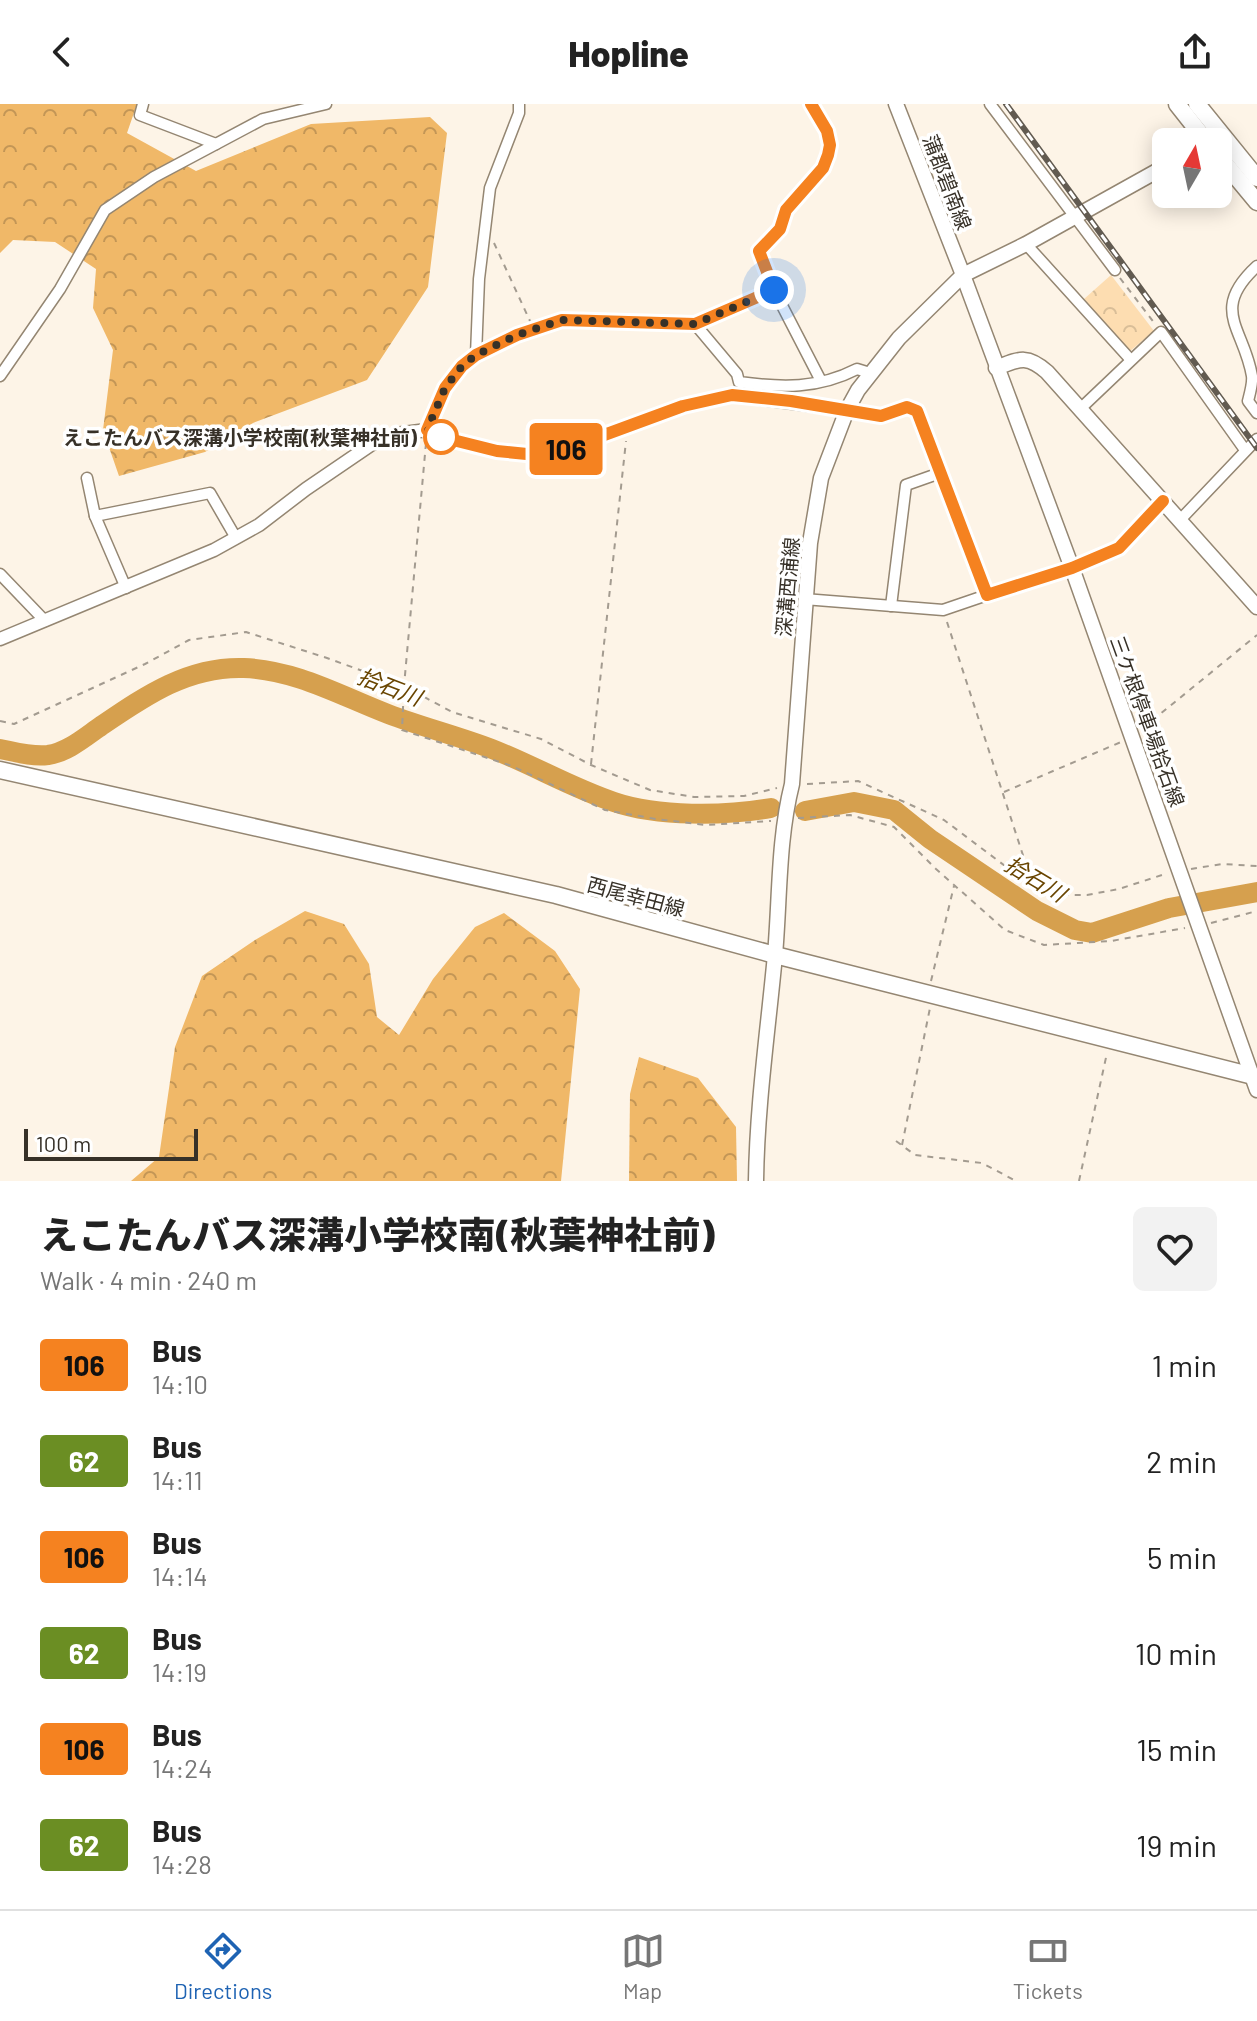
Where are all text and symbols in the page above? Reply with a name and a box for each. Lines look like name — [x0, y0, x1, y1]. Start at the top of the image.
icon: back — [40, 30, 84, 74]
icon: share — [1173, 30, 1217, 74]
text: Hopline — [568, 31, 689, 74]
north arrow — [1152, 128, 1232, 208]
map controls — [1152, 128, 1232, 208]
street label: 蒲郡碧南線 — [919, 131, 977, 233]
your location — [754, 270, 794, 310]
marker: えこたんバス深溝小学校南(秋葉神社前) — [424, 420, 458, 454]
line badge: 106 — [520, 423, 612, 475]
place label: えこたんバス深溝小学校南(秋葉神社前) — [63, 425, 417, 449]
text: 106 — [546, 432, 586, 466]
street label: 深溝西浦線 — [771, 536, 803, 638]
street label: 三ケ根停車場拾石線 — [1106, 632, 1190, 810]
water label: 拾石川 — [355, 662, 427, 711]
water label: 拾石川 — [1001, 850, 1073, 907]
street label: 西尾幸田線 — [585, 871, 687, 921]
scale bar — [24, 1125, 198, 1161]
text: 100 m — [36, 1130, 91, 1156]
button: heart — [1133, 1207, 1217, 1291]
text: えこたんバス深溝小学校南(秋葉神社前) — [40, 1211, 715, 1257]
text: Walk · 4 min · 240 m — [40, 1264, 257, 1295]
text: Bus — [152, 1332, 202, 1368]
text: 1 min — [1152, 1347, 1217, 1383]
text: 106 — [64, 1348, 104, 1382]
text: 14:10 — [152, 1368, 208, 1399]
text: Bus — [152, 1428, 202, 1464]
text: 2 min — [1146, 1443, 1217, 1479]
text: 62 — [69, 1444, 99, 1478]
text: 14:11 — [152, 1464, 203, 1495]
text: Bus — [152, 1524, 202, 1560]
text: 5 min — [1147, 1539, 1217, 1575]
text: 106 — [64, 1540, 104, 1574]
text: 14:14 — [152, 1560, 208, 1591]
text: Bus — [152, 1620, 202, 1656]
text: 10 min — [1135, 1635, 1217, 1671]
text: 62 — [69, 1636, 99, 1670]
text: 14:19 — [152, 1656, 207, 1687]
text: Bus — [152, 1716, 202, 1752]
text: 15 min — [1136, 1731, 1217, 1767]
text: 106 — [64, 1732, 104, 1766]
text: 14:24 — [152, 1752, 213, 1783]
text: Bus — [152, 1812, 202, 1848]
text: 19 min — [1136, 1827, 1217, 1863]
text: 62 — [69, 1828, 99, 1862]
text: 14:28 — [152, 1848, 212, 1879]
tab: Directions — [174, 1929, 272, 2003]
tab: Map — [621, 1929, 665, 2003]
tab: Tickets — [1013, 1929, 1083, 2003]

